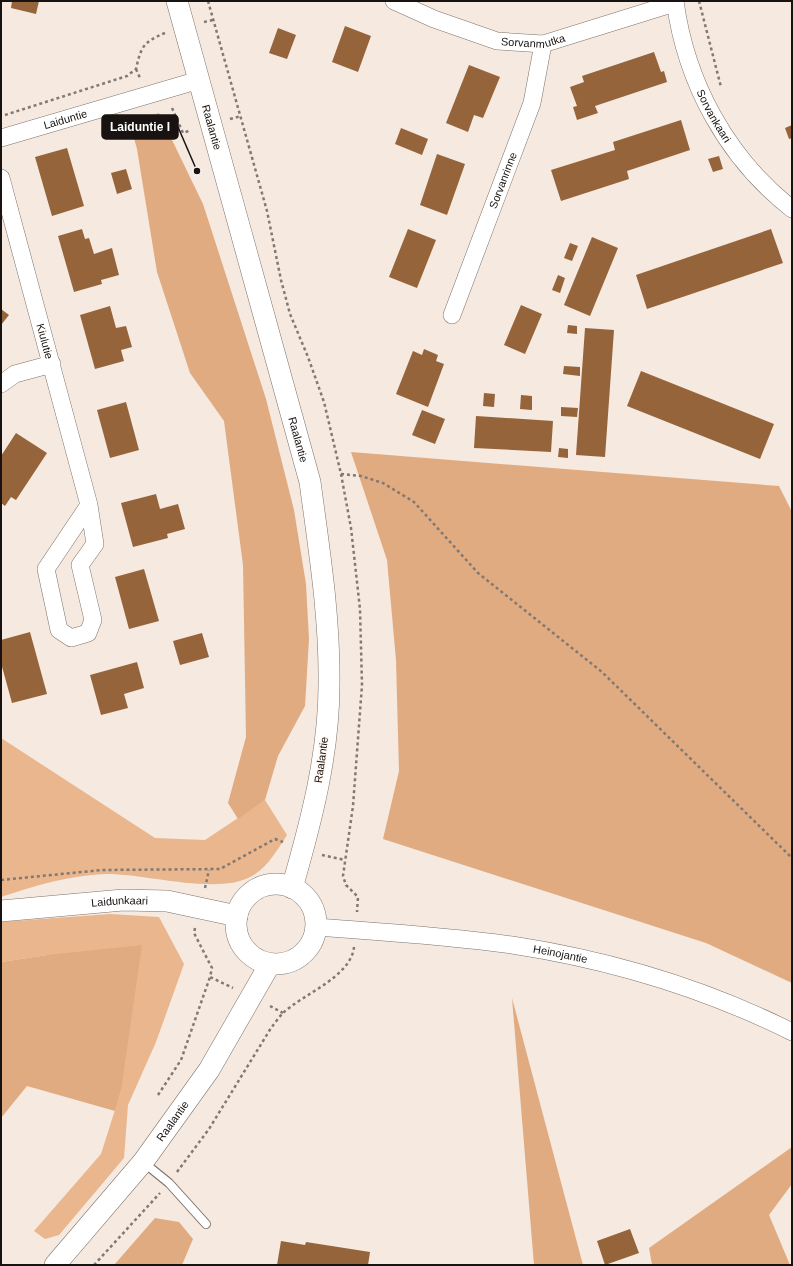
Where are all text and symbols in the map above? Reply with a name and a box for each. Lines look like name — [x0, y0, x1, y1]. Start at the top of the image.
street label: Sorvanmutka — [501, 31, 567, 50]
street label: Sorvankaari — [694, 87, 733, 145]
street label: Raalantie — [200, 103, 224, 151]
street label: Laiduntie — [42, 107, 88, 131]
callout: Laiduntie I — [102, 115, 178, 139]
text: Laiduntie I — [110, 120, 170, 134]
street label: Sorvanrinne — [487, 150, 519, 210]
street label: Kiulutie — [34, 322, 55, 360]
street label: Raalantie — [286, 416, 310, 464]
street label: Raalantie — [312, 736, 330, 784]
street label: Laidunkaari — [91, 894, 148, 909]
street label: Heinojantie — [532, 943, 589, 965]
street label: Raalantie — [154, 1099, 191, 1143]

